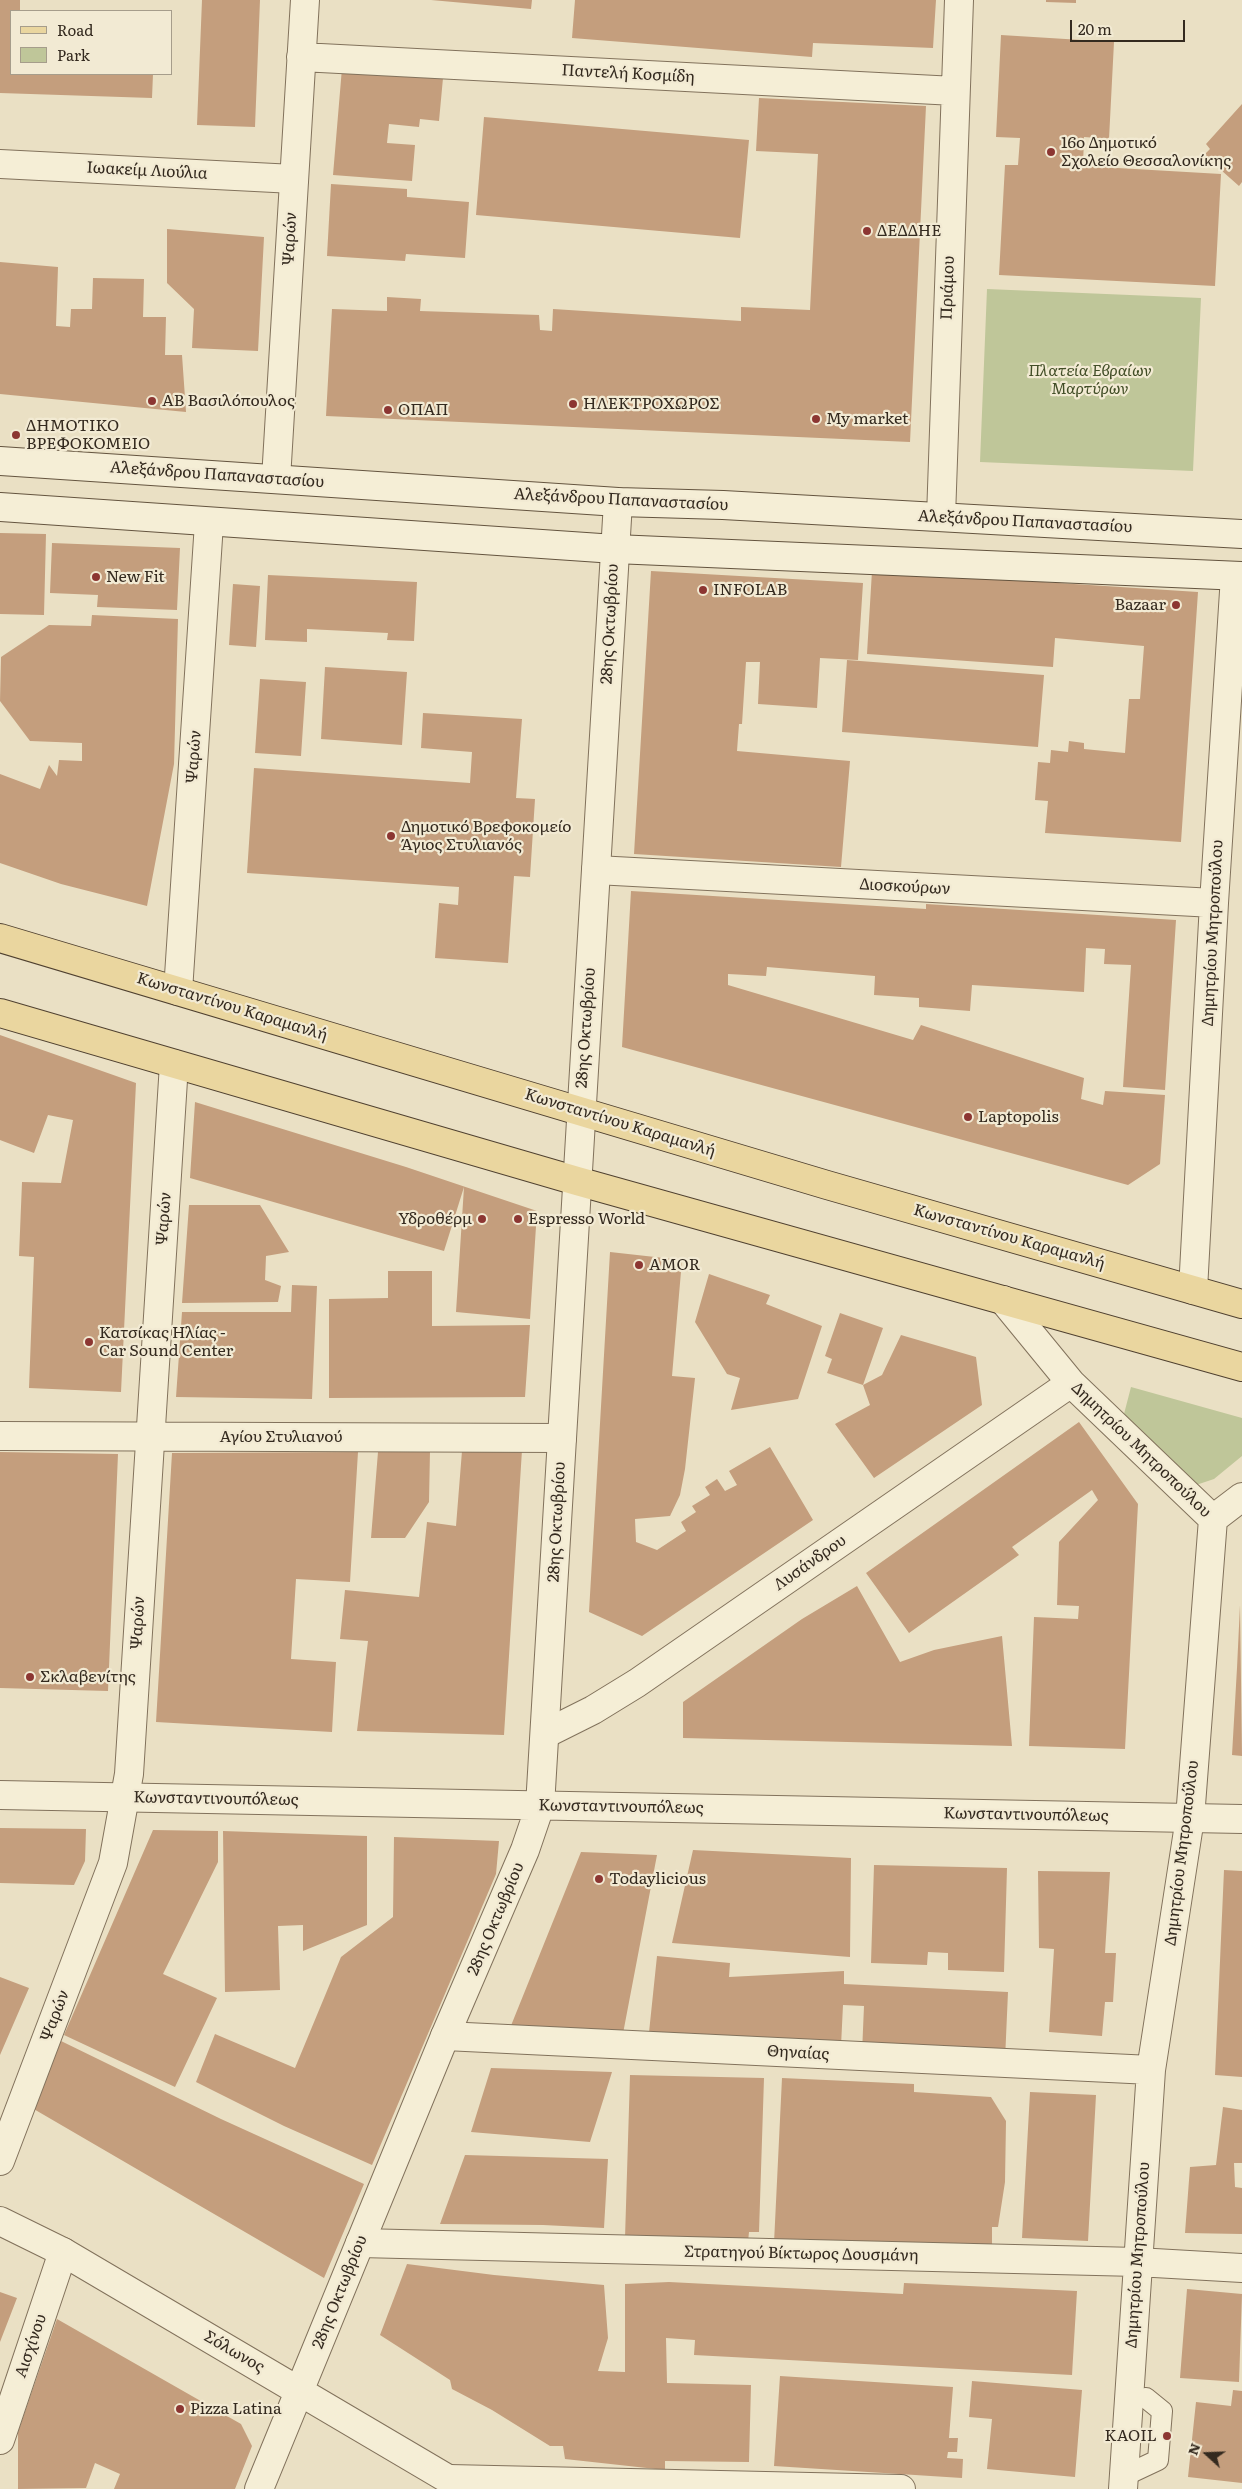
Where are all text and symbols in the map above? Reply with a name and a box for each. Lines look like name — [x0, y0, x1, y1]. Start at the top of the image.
legend — [10, 10, 172, 75]
scale bar — [1072, 10, 1187, 42]
text: 20 m — [1078, 17, 1112, 40]
text: Road — [57, 18, 93, 41]
text: Park — [57, 43, 90, 66]
street label: Παντελή Κοσμίδη — [561, 61, 695, 87]
place label: 16ο Δημοτικό Σχολείο Θεσσαλονίκης — [1061, 133, 1231, 171]
marker: 16ο Δημοτικό Σχολείο Θεσσαλονίκης — [1045, 146, 1057, 158]
street label: Ιωακείμ Λιούλια — [86, 158, 208, 184]
street label: Ψαρών — [279, 211, 301, 267]
place label: ΔΕΔΔΗΕ — [877, 221, 941, 241]
marker: ΔΕΔΔΗΕ — [861, 225, 873, 237]
street label: Πριάμου — [937, 256, 959, 320]
park label: Πλατεία Εβραίων Μαρτύρων — [1028, 361, 1152, 399]
place label: ΑΒ Βασιλόπουλος — [162, 391, 295, 411]
place label: ΗΛΕΚΤΡΟΧΩΡΟΣ — [583, 394, 720, 414]
marker: ΑΒ Βασιλόπουλος — [146, 395, 158, 407]
marker: ΗΛΕΚΤΡΟΧΩΡΟΣ — [567, 398, 579, 410]
place label: ΟΠΑΠ — [398, 400, 448, 420]
marker: ΟΠΑΠ — [382, 404, 394, 416]
place label: My market — [826, 409, 909, 429]
marker: My market — [810, 413, 822, 425]
place label: ΔΗΜΟΤΙΚΟ ΒΡΕΦΟΚΟΜΕΙΟ — [26, 416, 150, 454]
marker: ΔΗΜΟΤΙΚΟ ΒΡΕΦΟΚΟΜΕΙΟ — [10, 429, 22, 441]
street label: Αλεξάνδρου Παπαναστασίου — [109, 458, 325, 492]
street label: Αλεξάνδρου Παπαναστασίου — [513, 485, 729, 515]
street label: Αλεξάνδρου Παπαναστασίου — [917, 507, 1133, 537]
street label: 28ης Οκτωβρίου — [597, 563, 623, 685]
place label: New Fit — [106, 567, 165, 587]
marker: New Fit — [90, 571, 102, 583]
place label: INFOLAB — [713, 580, 787, 600]
marker: INFOLAB — [697, 584, 709, 596]
place label: Bazaar — [1114, 595, 1166, 615]
marker: Bazaar — [1170, 599, 1182, 611]
street label: Ψαρών — [183, 729, 205, 785]
place label: Δημοτικό Βρεφοκομείο Άγιος Στυλιανός — [401, 817, 572, 855]
marker: Δημοτικό Βρεφοκομείο Άγιος Στυλιανός — [385, 830, 397, 842]
street label: Δημητρίου Μητροπούλου — [1199, 839, 1227, 1027]
street label: Διοσκούρων — [859, 875, 951, 899]
street label: 28ης Οκτωβρίου — [572, 967, 600, 1089]
street label: Κωνσταντίνου Καραμανλή — [134, 969, 330, 1045]
street label: Κωνσταντίνου Καραμανλή — [522, 1085, 718, 1161]
place label: Laptopolis — [978, 1107, 1059, 1127]
marker: Laptopolis — [962, 1111, 974, 1123]
street label: Ψαρών — [153, 1191, 175, 1247]
street label: Κωνσταντίνου Καραμανλή — [911, 1200, 1107, 1274]
place label: Υδροθέρμ — [398, 1209, 472, 1229]
place label: Espresso World — [528, 1209, 645, 1229]
marker: Υδροθέρμ — [476, 1213, 488, 1225]
marker: Espresso World — [512, 1213, 524, 1225]
place label: AMOR — [649, 1255, 700, 1275]
marker: AMOR — [633, 1259, 645, 1271]
place label: Κατσίκας Ηλίας - Car Sound Center — [99, 1323, 233, 1361]
marker: Κατσίκας Ηλίας - Car Sound Center — [83, 1336, 95, 1348]
street label: Δημητρίου Μητροπούλου — [1067, 1378, 1215, 1522]
street label: Αγίου Στυλιανού — [219, 1427, 343, 1447]
street label: 28ης Οκτωβρίου — [544, 1461, 570, 1583]
street label: Λυσάνδρου — [770, 1531, 850, 1595]
street label: Ψαρών — [127, 1595, 149, 1651]
place label: Σκλαβενίτης — [40, 1667, 136, 1687]
marker: Σκλαβενίτης — [24, 1671, 36, 1683]
street label: Δημητρίου Μητροπούλου — [1161, 1759, 1203, 1947]
street label: Κωνσταντινουπόλεως — [133, 1788, 299, 1810]
street label: Κωνσταντινουπόλεως — [538, 1796, 704, 1818]
street label: Κωνσταντινουπόλεως — [943, 1804, 1109, 1826]
street label: 28ης Οκτωβρίου — [464, 1860, 528, 1978]
place label: Todaylicious — [609, 1869, 706, 1889]
marker: Todaylicious — [593, 1873, 605, 1885]
street label: Ψαρών — [36, 1987, 74, 2045]
street label: Θηναίας — [766, 2042, 830, 2064]
street label: Δημητρίου Μητροπούλου — [1122, 2161, 1154, 2349]
street label: 28ης Οκτωβρίου — [308, 2232, 372, 2352]
street label: Στρατηγού Βίκτωρος Δουσμάνη — [684, 2242, 918, 2266]
street label: Αισχίνου — [11, 2312, 51, 2380]
street label: Σόλωνος — [200, 2327, 268, 2377]
place label: Pizza Latina — [190, 2399, 282, 2419]
marker: Pizza Latina — [174, 2403, 186, 2415]
place label: KAOIL — [1105, 2426, 1157, 2446]
north arrow — [1182, 2429, 1232, 2479]
marker: KAOIL — [1161, 2430, 1173, 2442]
text: N — [1181, 2440, 1204, 2458]

